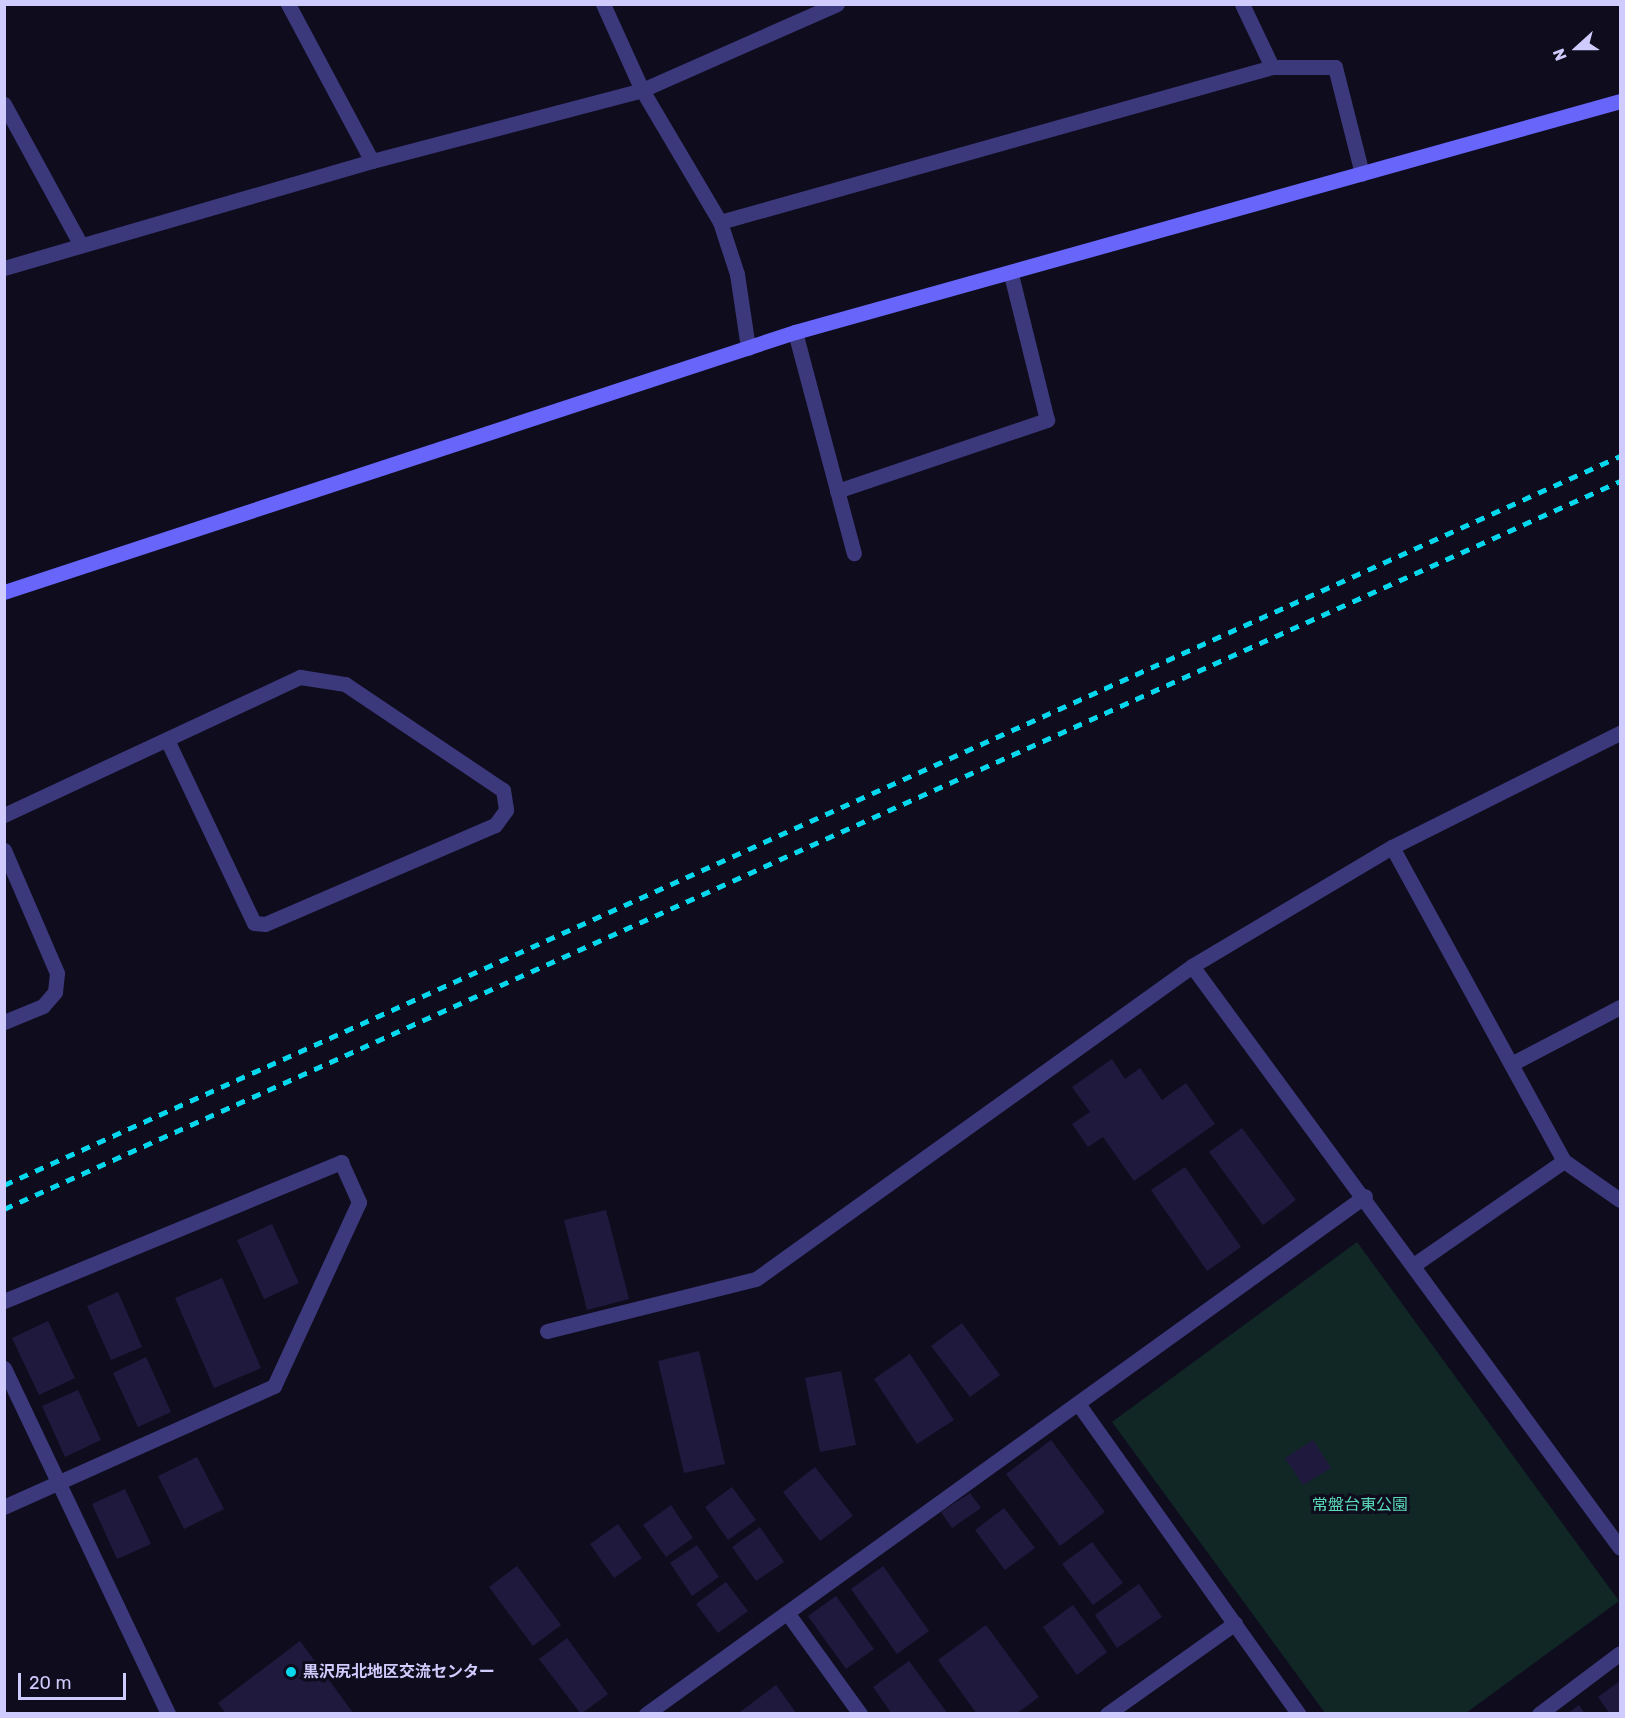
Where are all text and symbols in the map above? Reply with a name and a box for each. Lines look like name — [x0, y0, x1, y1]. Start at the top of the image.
north arrow — [1547, 18, 1607, 78]
text: N — [1549, 46, 1571, 63]
park label: 常盤台東公園 — [1312, 1495, 1408, 1515]
scale bar — [21, 1661, 129, 1699]
place label: 黒沢尻北地区交流センター — [303, 1662, 495, 1682]
marker: 黒沢尻北地区交流センター — [284, 1665, 298, 1679]
text: 20 m — [29, 1672, 71, 1694]

